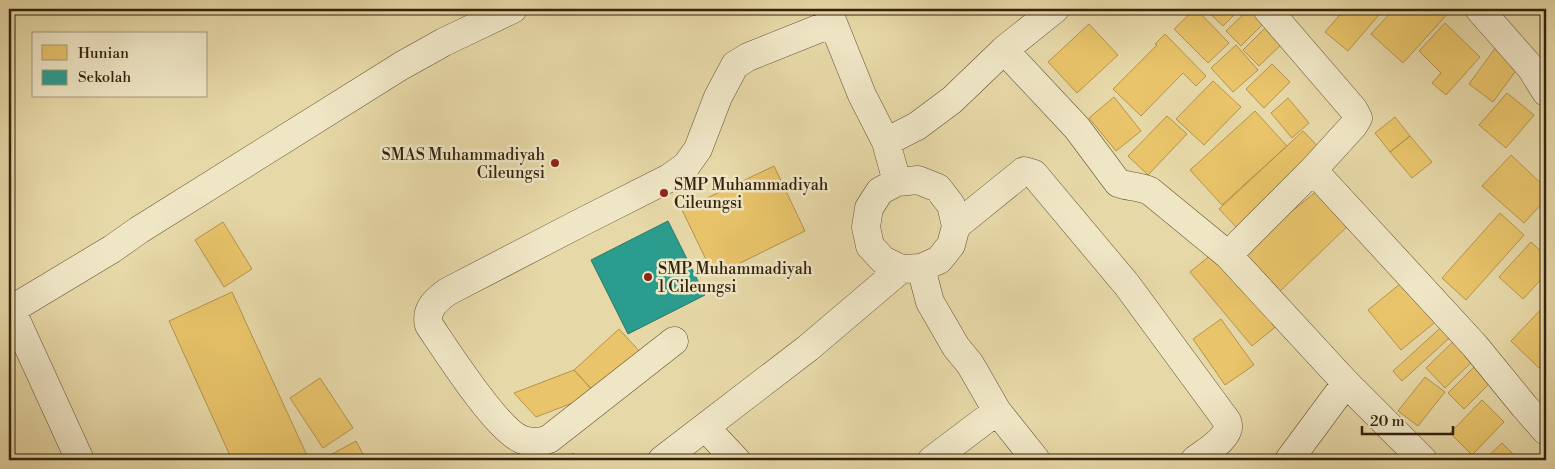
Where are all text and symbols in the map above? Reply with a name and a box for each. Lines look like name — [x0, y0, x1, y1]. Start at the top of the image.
legend — [32, 32, 208, 98]
text: Hunian — [78, 44, 129, 63]
text: Sekolah — [78, 68, 131, 87]
place label: SMAS Muhammadiyah Cileungsi — [381, 145, 545, 183]
marker: SMAS Muhammadiyah Cileungsi — [549, 157, 561, 169]
place label: SMP Muhammadiyah Cileungsi — [674, 175, 829, 213]
marker: SMP Muhammadiyah Cileungsi — [658, 187, 670, 199]
place label: SMP Muhammadiyah 1 Cileungsi — [658, 259, 813, 297]
marker: SMP Muhammadiyah 1 Cileungsi — [642, 271, 654, 283]
scale bar — [1362, 404, 1454, 436]
text: 20 m — [1370, 412, 1405, 431]

